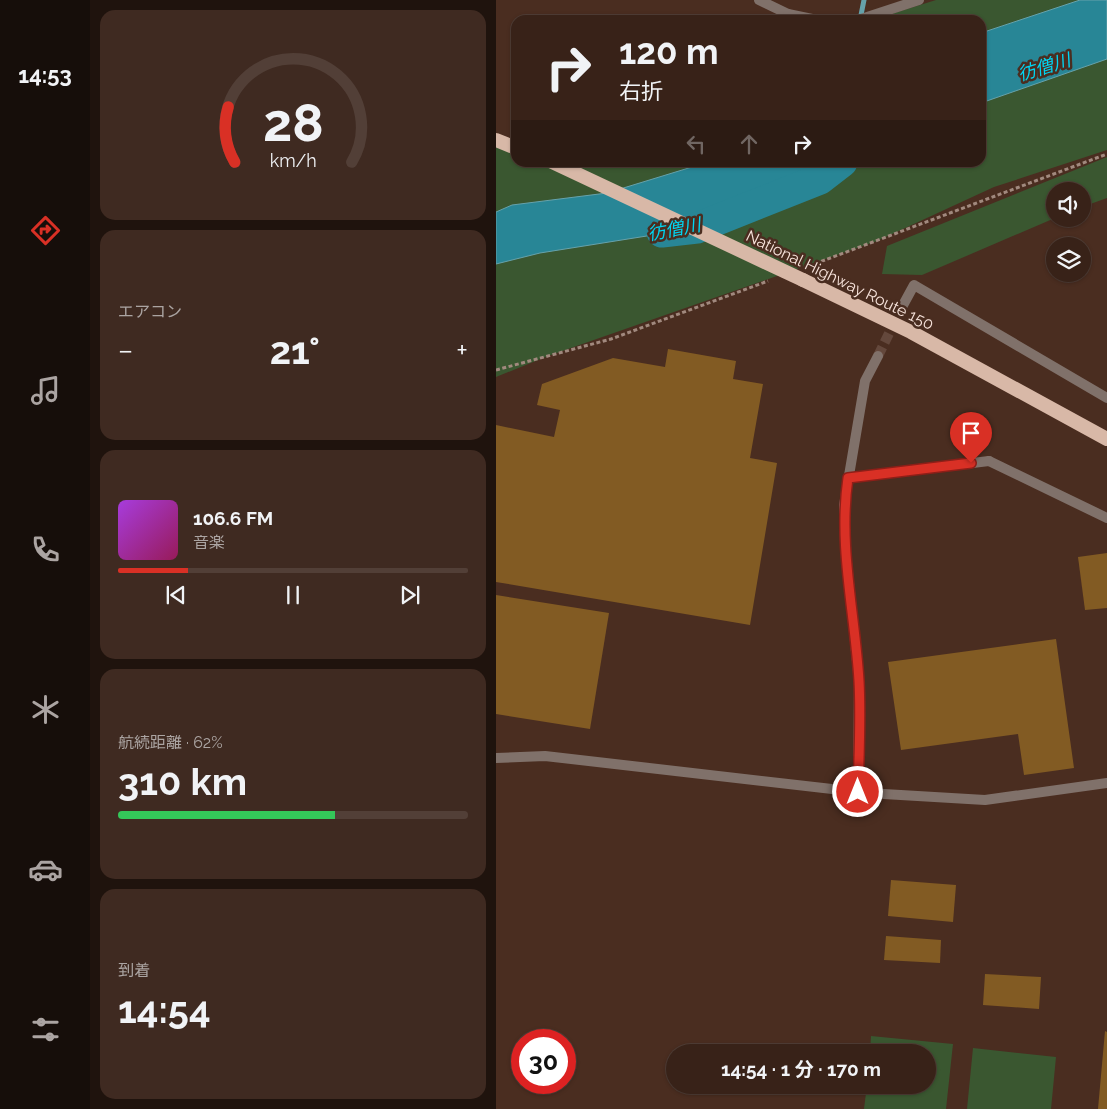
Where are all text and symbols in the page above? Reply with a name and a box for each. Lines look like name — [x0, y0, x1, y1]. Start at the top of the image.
text: 120 m — [619, 31, 719, 72]
icon: right — [536, 35, 601, 100]
water label: 彷僧川 — [1015, 48, 1075, 85]
text: 14:53 — [18, 62, 72, 88]
text: 右折 — [619, 78, 663, 104]
text: 28 — [263, 92, 323, 153]
icon: left — [682, 130, 710, 158]
icon: ahead — [735, 130, 763, 158]
icon: right — [788, 130, 816, 158]
text: km/h — [269, 150, 317, 171]
map controls — [1046, 182, 1091, 282]
button: sound — [1046, 182, 1091, 227]
icon: directions — [28, 213, 63, 248]
water label: 彷僧川 — [645, 213, 704, 244]
street label: National Highway Route 150 — [743, 226, 937, 334]
button: layers — [1046, 237, 1091, 282]
text: エアコン — [118, 302, 182, 321]
text: 21° — [270, 328, 320, 373]
text: − — [118, 334, 133, 367]
text: + — [456, 334, 468, 367]
icon: music — [28, 373, 63, 408]
pin — [950, 412, 992, 463]
icon: arrive — [957, 419, 985, 447]
text: 106.6 FM — [193, 507, 273, 529]
icon: phone — [28, 532, 63, 567]
text: 音楽 — [193, 533, 225, 552]
icon: previous — [162, 581, 190, 609]
icon: pause — [279, 581, 307, 609]
icon: next — [396, 581, 424, 609]
icon: climate — [28, 692, 63, 727]
text: 航続距離 · 62% — [118, 733, 223, 752]
text: 310 km — [118, 759, 247, 804]
position arrow — [831, 765, 883, 817]
icon: car — [28, 852, 63, 887]
text: 到着 — [118, 961, 150, 980]
text: 14:54 — [118, 987, 211, 1032]
icon: filters — [28, 1012, 63, 1047]
speed limit sign: 30 — [511, 1029, 576, 1094]
text: 14:54 · 1 分 · 170 m — [721, 1058, 881, 1080]

